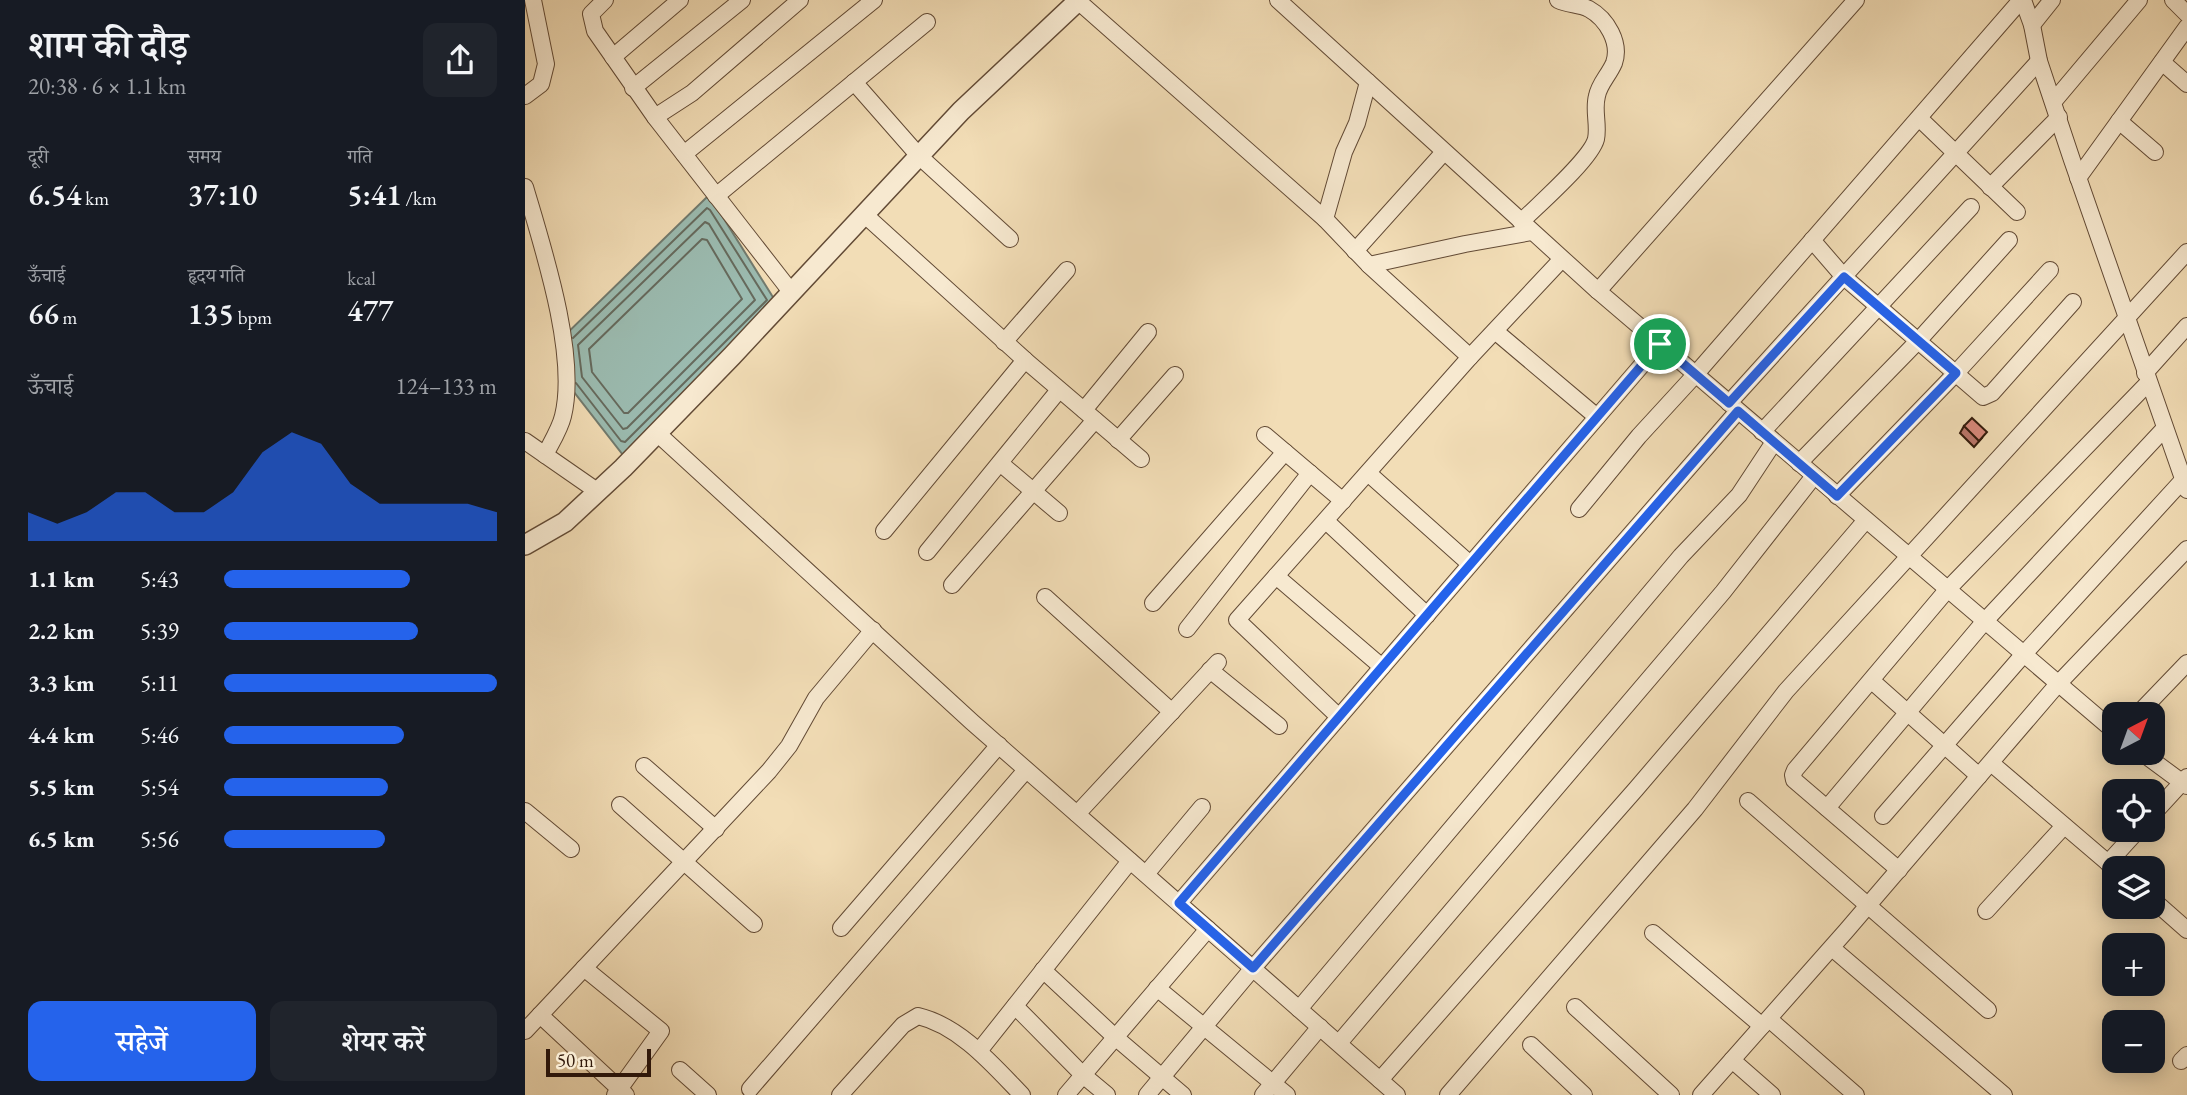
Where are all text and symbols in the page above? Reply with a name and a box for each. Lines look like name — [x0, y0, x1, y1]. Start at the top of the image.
text: शाम की दौड़ — [28, 20, 188, 69]
button: share — [423, 23, 497, 97]
text: 20:38 · 6 × 1.1 km — [28, 71, 186, 101]
text: दूरी — [28, 144, 49, 169]
text: समय — [188, 144, 221, 169]
text: गति — [347, 144, 372, 169]
text: 6.54 — [28, 175, 81, 214]
text: 37:10 — [188, 175, 257, 214]
text: 5:41 — [347, 175, 402, 214]
text: km — [81, 186, 109, 211]
text: /km — [402, 186, 437, 211]
text: ऊँचाई — [28, 263, 65, 288]
text: हृदय गति — [188, 263, 245, 288]
text: kcal — [347, 266, 376, 291]
text: 477 — [347, 291, 394, 330]
text: 66 — [28, 294, 59, 333]
text: 135 — [188, 294, 234, 333]
text: m — [59, 305, 77, 330]
text: bpm — [234, 305, 272, 330]
pin — [1630, 314, 1690, 374]
icon: arrive — [1641, 325, 1679, 363]
text: ऊँचाई — [28, 371, 73, 401]
text: 124–133 m — [396, 371, 497, 401]
text: 1.1 km — [28, 564, 95, 594]
text: 5:43 — [140, 564, 179, 594]
text: 2.2 km — [28, 616, 95, 646]
text: 5:39 — [140, 616, 179, 646]
text: 3.3 km — [28, 668, 95, 698]
text: 5:11 — [140, 668, 179, 698]
north arrow — [2102, 702, 2165, 765]
map controls — [2102, 702, 2165, 1073]
text: 4.4 km — [28, 720, 95, 750]
text: 5:46 — [140, 720, 179, 750]
text: 5.5 km — [28, 772, 95, 802]
text: 5:54 — [140, 772, 179, 802]
button: locate — [2102, 779, 2165, 842]
text: 6.5 km — [28, 824, 95, 854]
text: 5:56 — [140, 824, 179, 854]
button: layers — [2102, 856, 2165, 919]
button: + — [2102, 933, 2165, 996]
button: सहेजें — [28, 1001, 256, 1081]
button: शेयर करें — [270, 1001, 497, 1081]
button: − — [2102, 1010, 2165, 1073]
scale bar — [546, 1046, 651, 1078]
text: 50 m — [557, 1048, 594, 1073]

